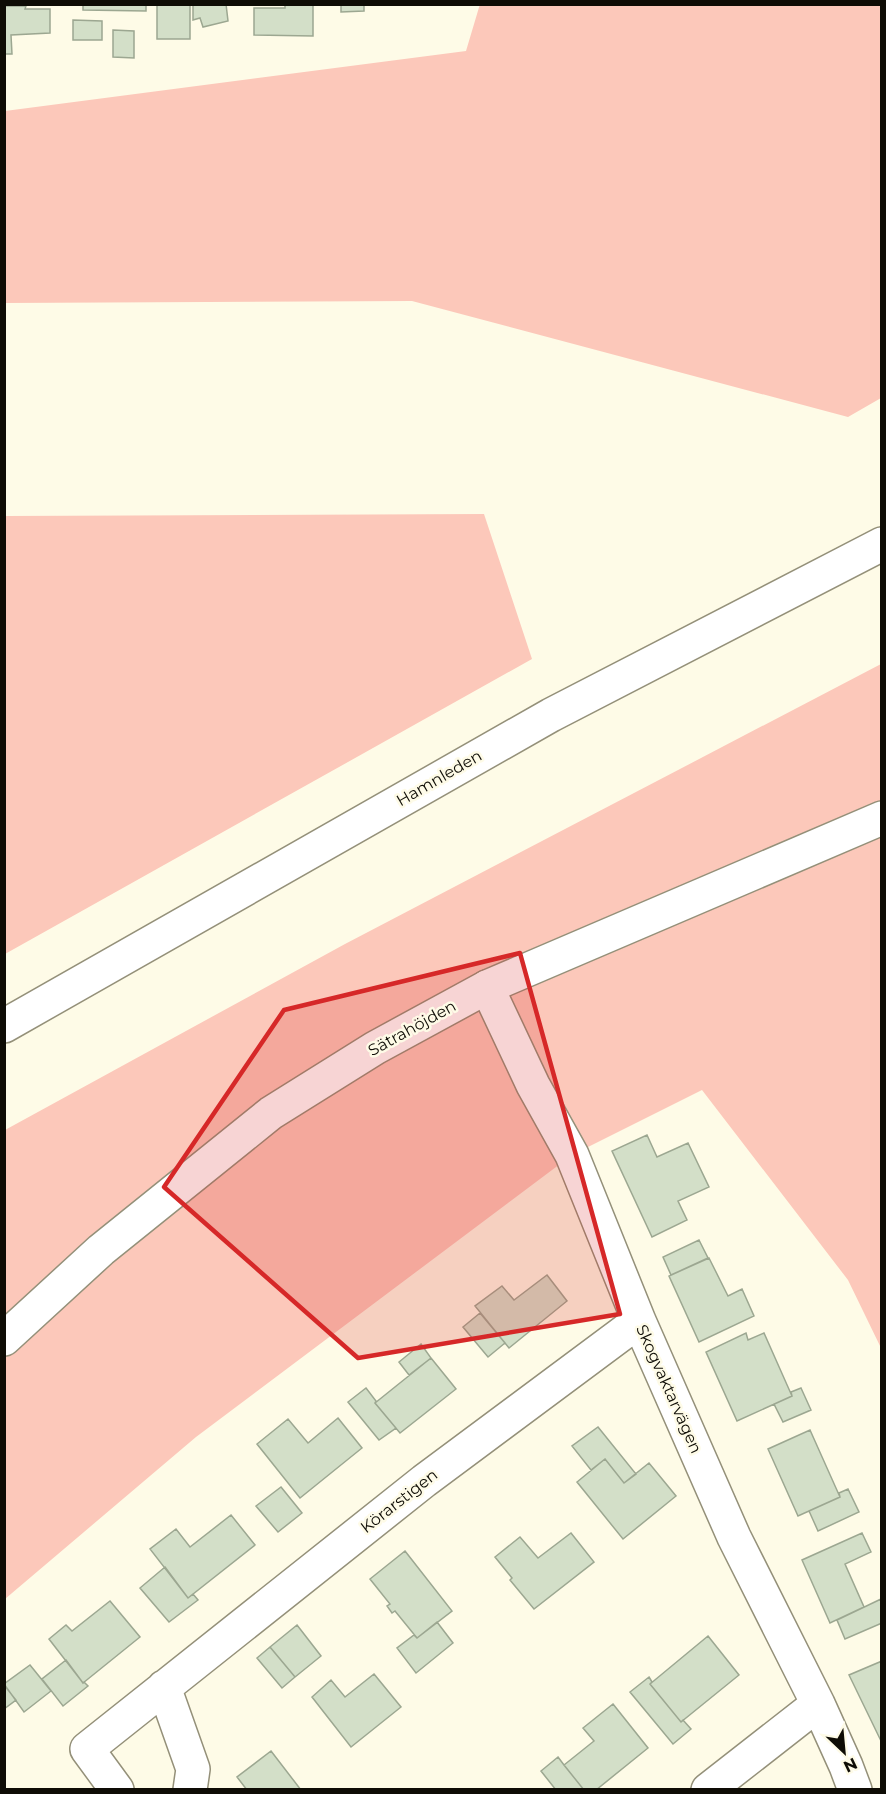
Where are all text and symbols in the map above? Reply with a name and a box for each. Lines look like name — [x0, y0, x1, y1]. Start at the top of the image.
street label: Hamnleden — [393, 746, 485, 810]
street label: Sätrahöjden — [365, 996, 459, 1060]
street label: Skogvaktarvägen — [632, 1322, 706, 1456]
street label: Körarstigen — [357, 1465, 441, 1537]
north arrow — [814, 1722, 874, 1782]
text: N — [840, 1754, 860, 1776]

